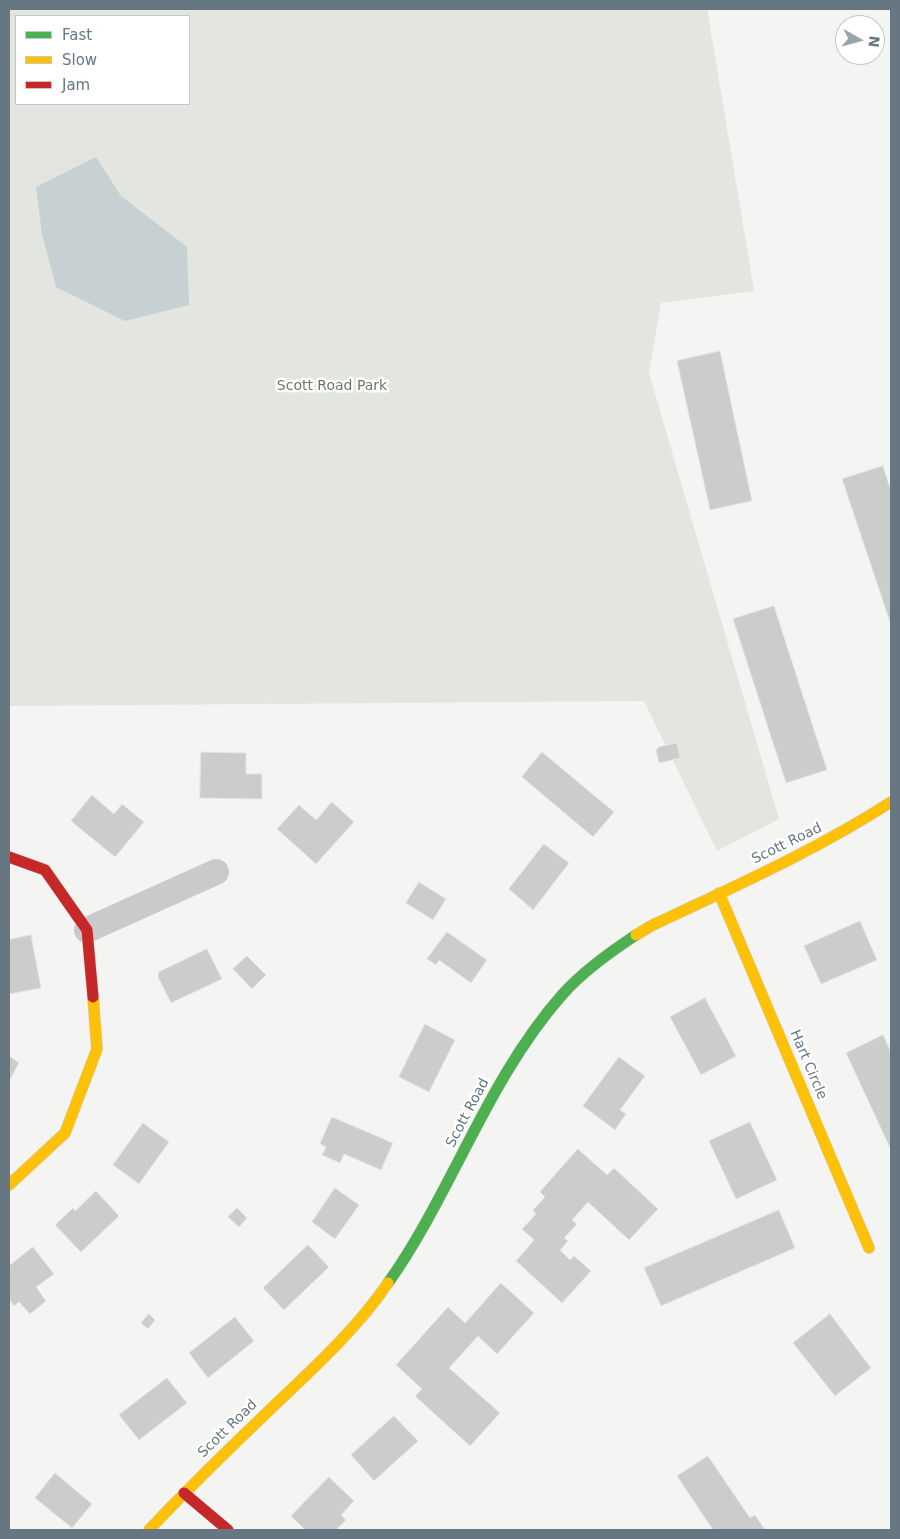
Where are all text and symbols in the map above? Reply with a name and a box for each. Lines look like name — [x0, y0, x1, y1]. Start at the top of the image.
legend — [15, 15, 190, 105]
north arrow — [835, 15, 885, 65]
text: Fast — [62, 26, 92, 44]
text: N — [865, 35, 883, 48]
text: Slow — [62, 51, 97, 69]
text: Jam — [62, 76, 90, 94]
park label: Scott Road Park — [277, 378, 387, 394]
street label: Scott Road — [749, 820, 825, 868]
street label: Hart Circle — [786, 1028, 830, 1102]
street label: Scott Road — [443, 1076, 493, 1150]
street label: Scott Road — [195, 1397, 261, 1461]

